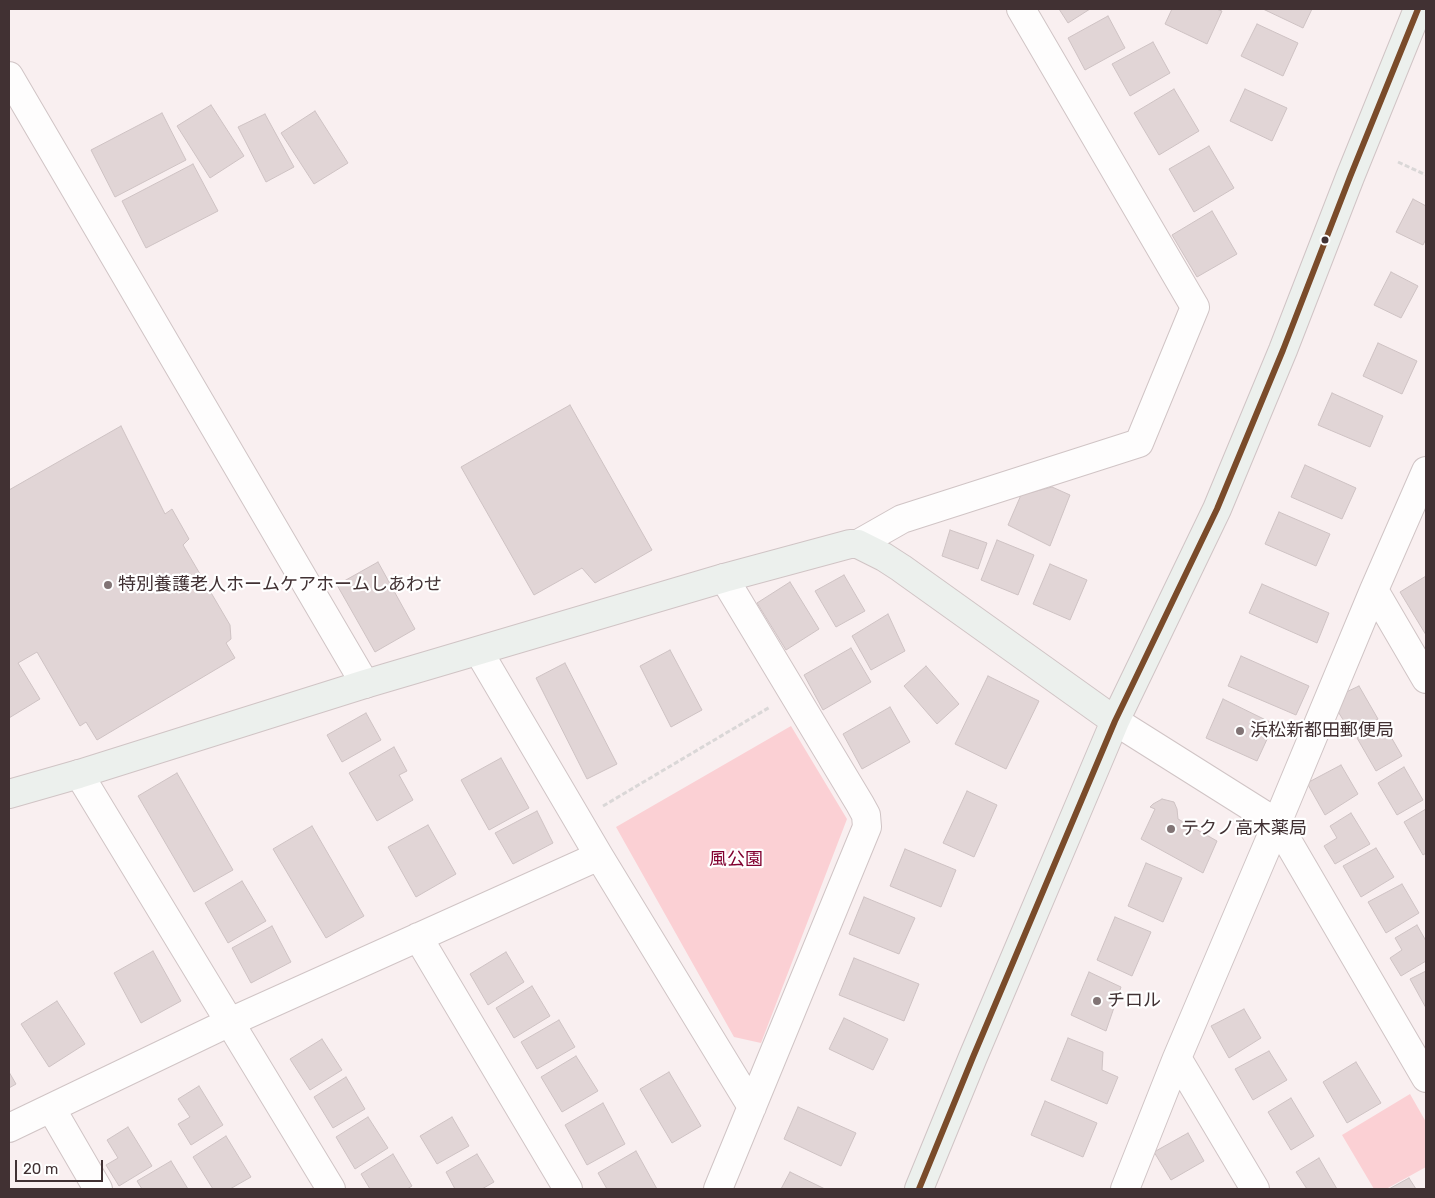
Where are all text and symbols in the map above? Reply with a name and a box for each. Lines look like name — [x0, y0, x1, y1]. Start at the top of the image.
unlabelled marker — [1320, 235, 1330, 245]
place label: 特別養護老人ホームケアホームしあわせ — [118, 574, 442, 596]
marker: 特別養護老人ホームケアホームしあわせ — [102, 579, 114, 591]
place label: 浜松新都田郵便局 — [1250, 720, 1394, 742]
marker: 浜松新都田郵便局 — [1234, 725, 1246, 737]
place label: テクノ高木薬局 — [1181, 818, 1307, 840]
marker: テクノ高木薬局 — [1165, 823, 1177, 835]
park label: 風公園 — [709, 849, 763, 871]
place label: チロル — [1107, 990, 1161, 1012]
marker: チロル — [1091, 995, 1103, 1007]
scale bar — [18, 1150, 105, 1182]
text: 20 m — [23, 1160, 58, 1178]

